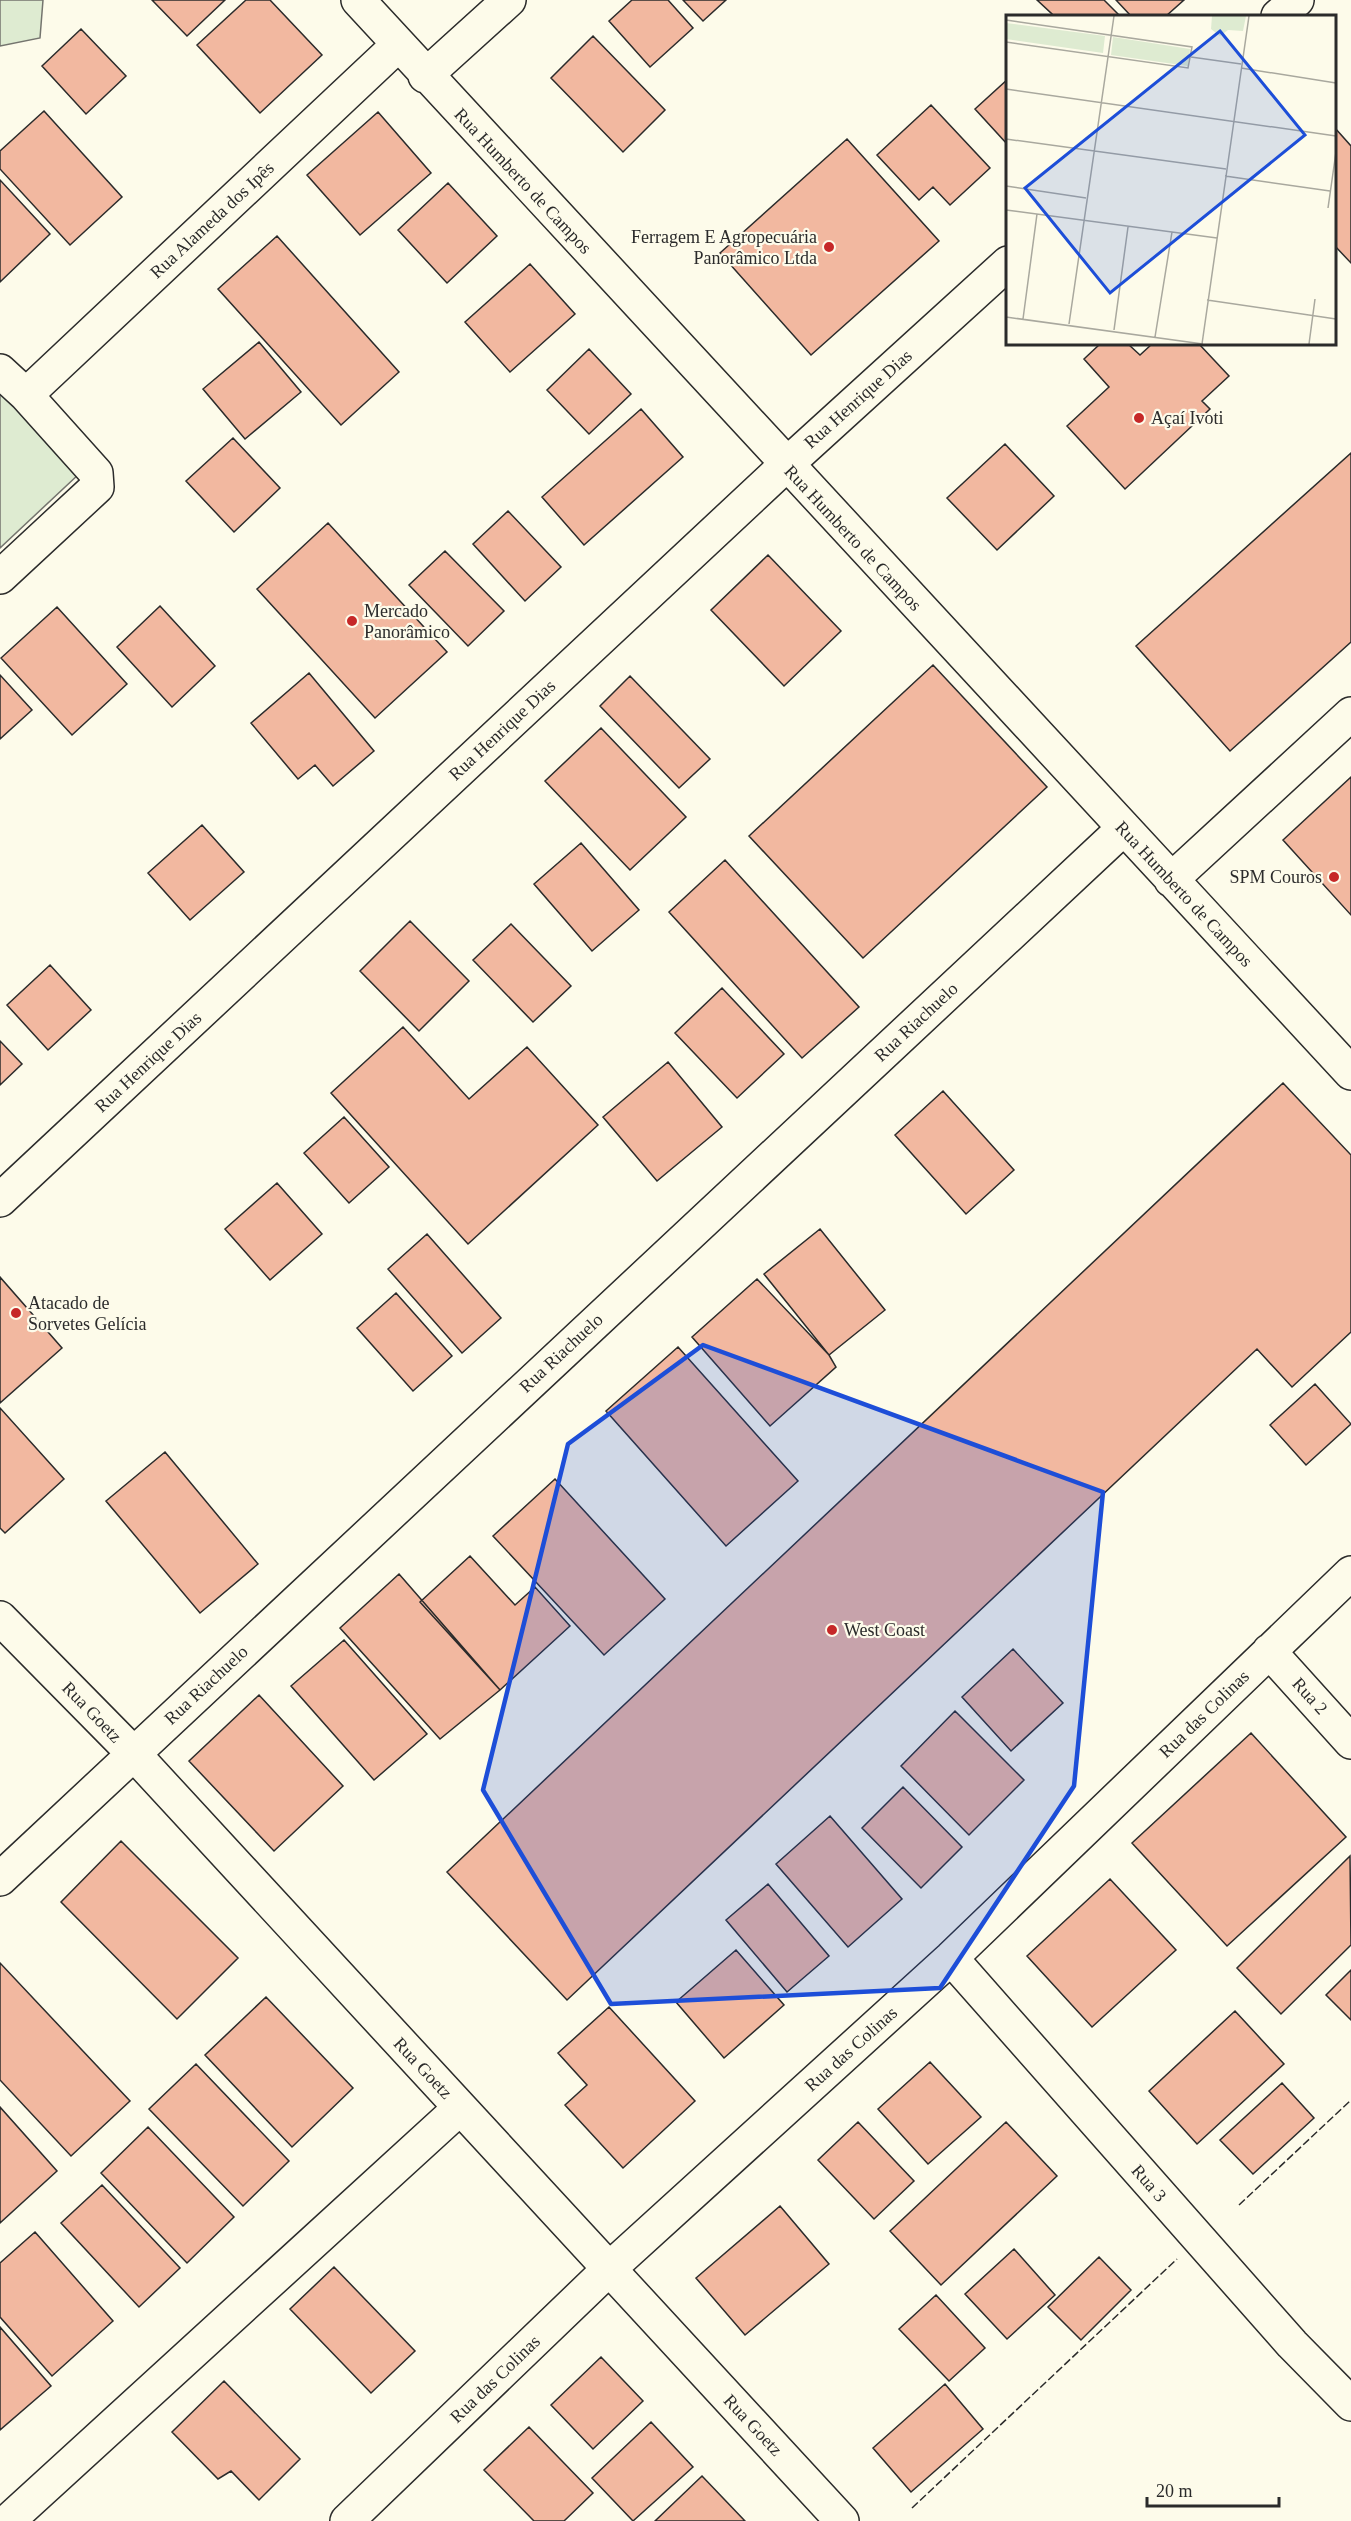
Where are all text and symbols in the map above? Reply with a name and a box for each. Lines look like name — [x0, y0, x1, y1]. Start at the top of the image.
inset map — [1006, 15, 1336, 345]
street label: Rua Humberto de Campos — [450, 104, 596, 258]
street label: Rua Alameda dos Ipês — [146, 158, 278, 282]
place label: Ferragem E Agropecuária Panorâmico Ltda — [631, 227, 817, 268]
marker: Ferragem E Agropecuária Panorâmico Ltda — [822, 240, 836, 254]
street label: Rua Henrique Dias — [800, 345, 916, 453]
place label: Açaí Ivoti — [1151, 408, 1223, 428]
marker: Açaí Ivoti — [1132, 411, 1146, 425]
street label: Rua Humberto de Campos — [780, 461, 926, 615]
place label: Mercado Panorâmico — [364, 601, 450, 642]
marker: Mercado Panorâmico — [345, 614, 359, 628]
street label: Rua Henrique Dias — [445, 676, 559, 784]
street label: Rua Humberto de Campos — [1111, 817, 1257, 971]
place label: SPM Couros — [1229, 867, 1322, 887]
marker: SPM Couros — [1327, 870, 1341, 884]
street label: Rua Riachuelo — [870, 978, 962, 1066]
street label: Rua Henrique Dias — [91, 1008, 205, 1116]
place label: Atacado de Sorvetes Gelícia — [28, 1293, 146, 1334]
marker: Atacado de Sorvetes Gelícia — [9, 1306, 23, 1320]
street label: Rua Riachuelo — [515, 1309, 607, 1397]
place label: West Coast — [844, 1620, 925, 1640]
marker: West Coast — [825, 1623, 839, 1637]
street label: Rua Riachuelo — [160, 1641, 252, 1729]
street label: Rua das Colinas — [1155, 1666, 1253, 1762]
street label: Rua 2 — [1288, 1674, 1332, 1718]
street label: Rua Goetz — [58, 1678, 126, 1746]
street label: Rua das Colinas — [801, 2002, 901, 2096]
street label: Rua Goetz — [390, 2033, 456, 2103]
street label: Rua 3 — [1128, 2160, 1170, 2206]
street label: Rua das Colinas — [446, 2331, 544, 2427]
street label: Rua Goetz — [720, 2390, 786, 2460]
scale bar — [1147, 2470, 1279, 2508]
text: 20 m — [1156, 2481, 1193, 2501]

